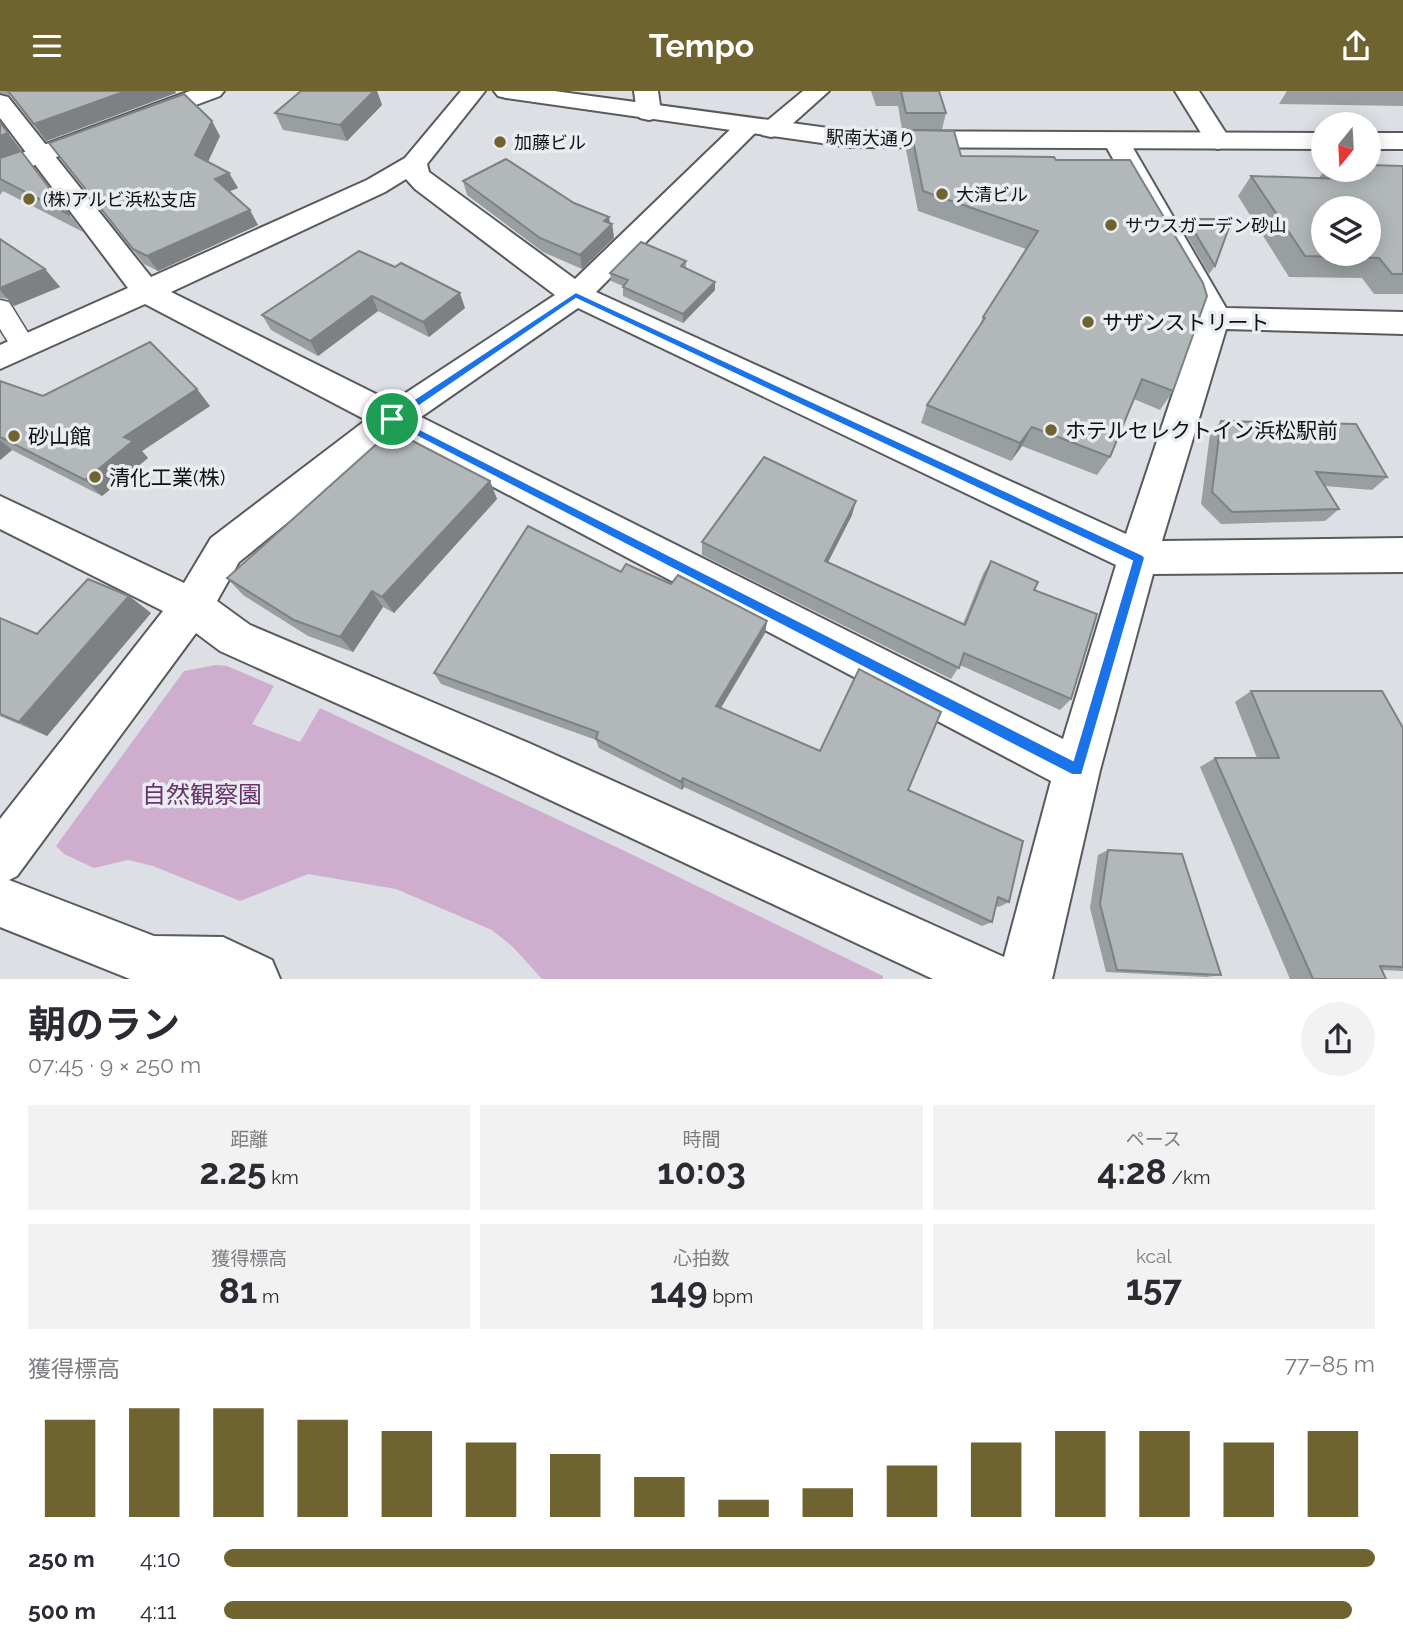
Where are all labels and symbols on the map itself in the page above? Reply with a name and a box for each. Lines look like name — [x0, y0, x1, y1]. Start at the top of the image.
north arrow — [1311, 112, 1381, 182]
street label: 駅南大通り — [826, 126, 916, 150]
place label: 加藤ビル — [514, 132, 586, 153]
marker: 加藤ビル — [492, 134, 508, 150]
place label: 大清ビル — [956, 184, 1028, 205]
marker: 大清ビル — [934, 186, 950, 202]
place label: (株)アルビ浜松支店 — [43, 189, 197, 210]
marker: (株)アルビ浜松支店 — [21, 191, 37, 207]
place label: サウスガーデン砂山 — [1125, 215, 1287, 236]
marker: サウスガーデン砂山 — [1103, 217, 1119, 233]
place label: サザンストリート — [1102, 310, 1270, 335]
marker: サザンストリート — [1080, 314, 1096, 330]
pin — [362, 389, 422, 449]
place label: ホテルセレクトイン浜松駅前 — [1065, 418, 1338, 443]
marker: ホテルセレクトイン浜松駅前 — [1043, 422, 1059, 438]
place label: 砂山館 — [28, 424, 91, 449]
marker: 砂山館 — [6, 428, 22, 444]
place label: 清化工業(株) — [109, 465, 225, 490]
marker: 清化工業(株) — [87, 469, 103, 485]
park label: 自然観察園 — [142, 780, 262, 809]

